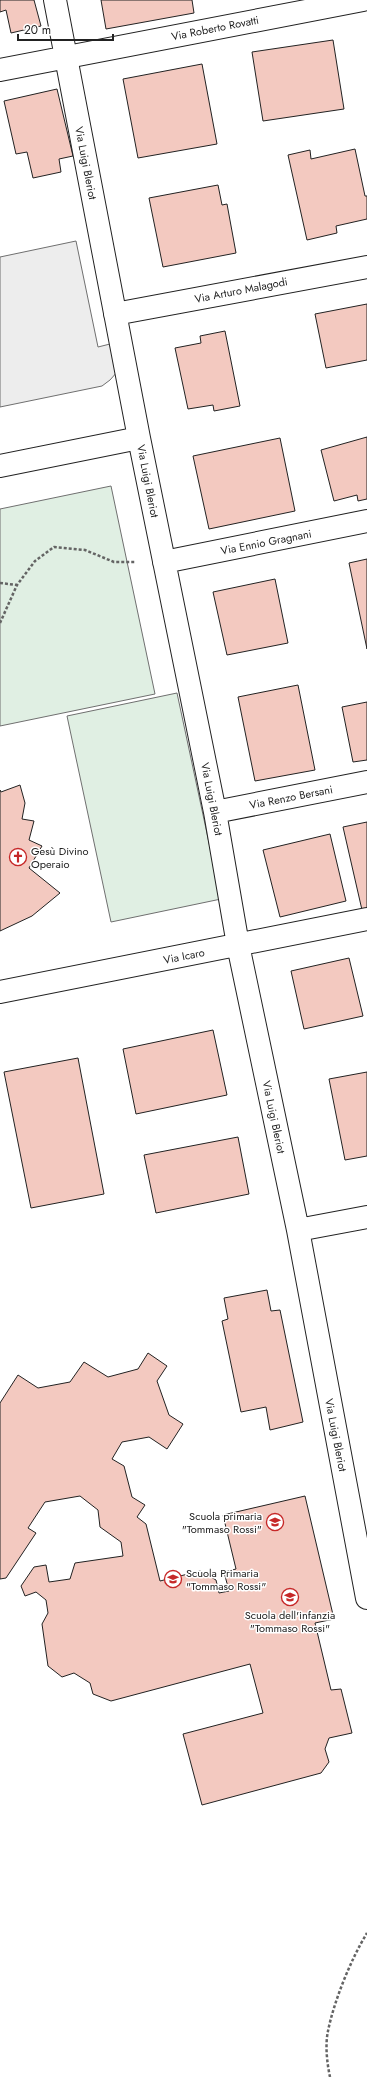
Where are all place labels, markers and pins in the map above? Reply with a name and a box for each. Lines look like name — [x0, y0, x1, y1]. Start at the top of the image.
place label: Gesù Divino Operaio — [31, 843, 89, 872]
church icon: Gesù Divino Operaio — [8, 847, 28, 867]
place label: Scuola primaria "Tommaso Rossi" — [182, 1508, 262, 1537]
school or university icon: Scuola primaria "Tommaso Rossi" — [265, 1512, 285, 1532]
place label: Scuola Primaria "Tommaso Rossi" — [186, 1565, 266, 1594]
school or university icon: Scuola Primaria "Tommaso Rossi" — [163, 1569, 183, 1589]
school or university icon: Scuola dell'infanzia "Tommaso Rossi" — [280, 1587, 300, 1607]
place label: Scuola dell'infanzia "Tommaso Rossi" — [245, 1607, 335, 1636]

